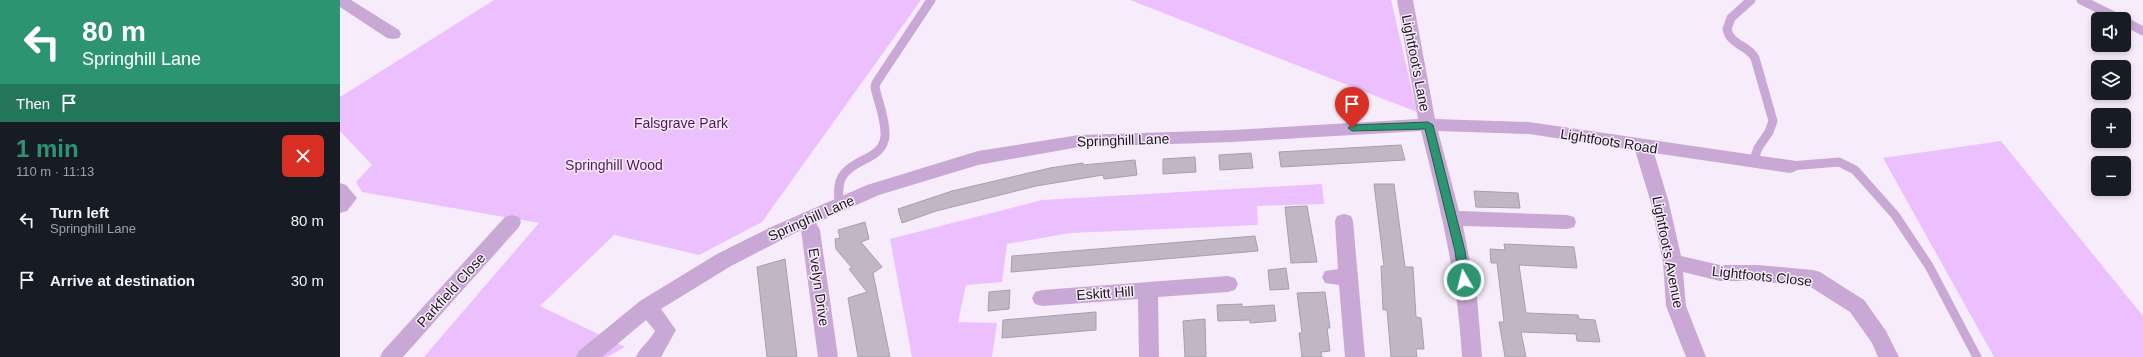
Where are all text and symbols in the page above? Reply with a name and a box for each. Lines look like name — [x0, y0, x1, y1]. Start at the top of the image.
map controls — [2091, 12, 2131, 196]
button: sound — [2091, 12, 2131, 52]
street label: Lightfoot's Lane — [1399, 13, 1433, 113]
icon: left — [16, 16, 68, 68]
text: 80 m — [82, 16, 146, 47]
text: Springhill Lane — [82, 49, 201, 69]
button: layers — [2091, 60, 2131, 100]
pin — [1335, 87, 1369, 128]
icon: arrive — [58, 92, 80, 114]
icon: arrive — [1341, 93, 1363, 115]
text: Then — [16, 95, 50, 112]
button: + — [2091, 108, 2131, 148]
park label: Falsgrave Park — [634, 115, 729, 131]
street label: Lightfoots Road — [1559, 125, 1659, 157]
street label: Springhill Lane — [1076, 130, 1170, 150]
text: 1 min — [16, 135, 79, 162]
button: close — [282, 135, 324, 177]
button: − — [2091, 156, 2131, 196]
park label: Springhill Wood — [565, 157, 663, 173]
text: 110 m · 11:13 — [16, 164, 94, 179]
street label: Springhill Lane — [765, 192, 857, 244]
street label: Lightfoot's Avenue — [1649, 195, 1687, 310]
text: Turn left — [50, 204, 109, 221]
icon: left — [16, 209, 38, 231]
text: 80 m — [291, 212, 324, 229]
text: Springhill Lane — [50, 221, 136, 236]
street label: Evelyn Drive — [806, 247, 832, 327]
street label: Parkfield Close — [414, 250, 489, 330]
position arrow — [1443, 259, 1485, 301]
street label: Lightfoots Close — [1711, 263, 1813, 289]
icon: arrive — [16, 269, 38, 291]
text: Arrive at destination — [50, 272, 195, 289]
text: 30 m — [291, 272, 324, 289]
street label: Eskitt Hill — [1076, 283, 1134, 303]

